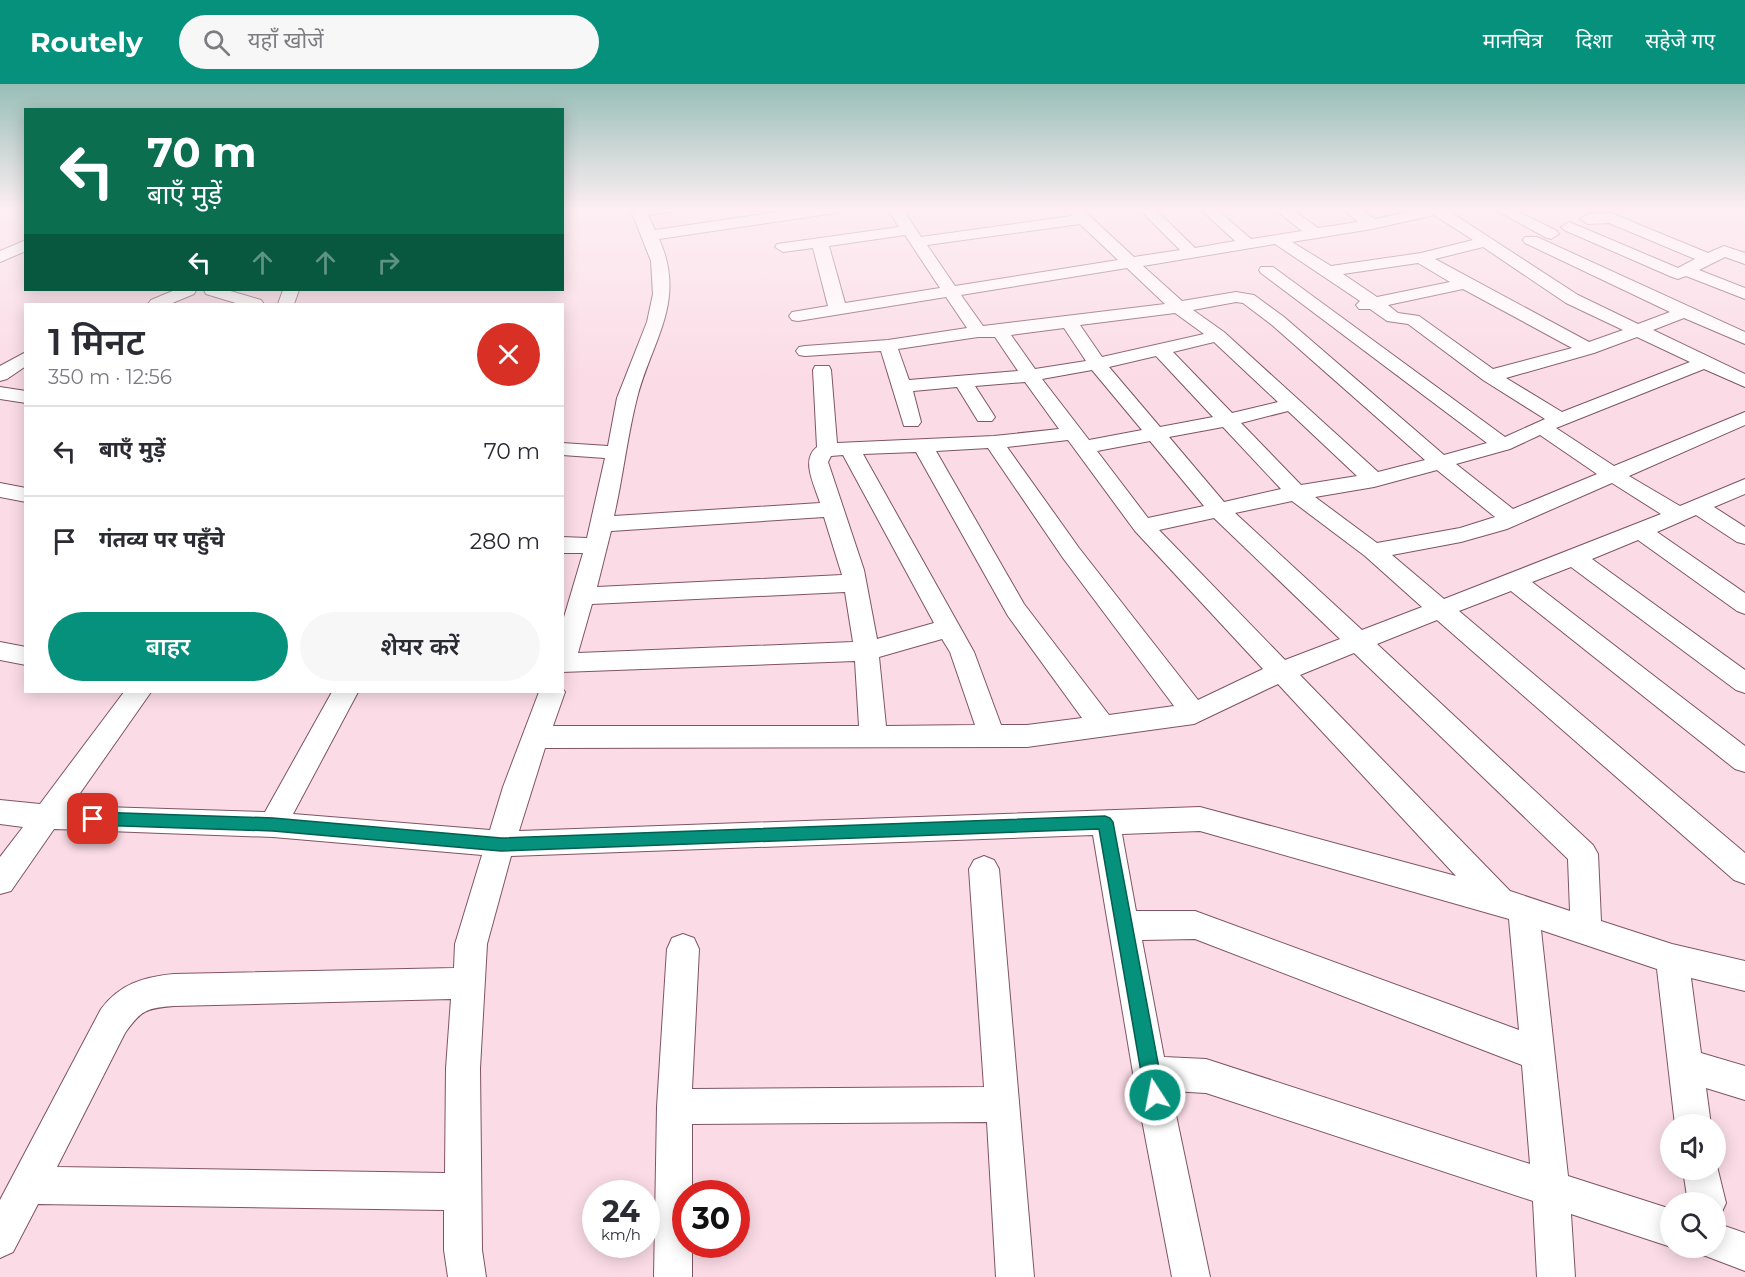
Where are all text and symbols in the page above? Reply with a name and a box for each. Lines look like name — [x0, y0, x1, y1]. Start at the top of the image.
search box — [179, 15, 599, 69]
text: Routely — [30, 25, 143, 59]
icon: search — [200, 26, 233, 59]
text: यहाँ खोजें — [248, 27, 324, 54]
text: मानचित्र — [1483, 28, 1543, 53]
text: दिशा — [1576, 28, 1612, 53]
text: सहेजे गए — [1645, 28, 1715, 53]
text: 70 m — [147, 126, 257, 178]
icon: left — [48, 132, 126, 210]
text: बाएँ मुड़ें — [147, 178, 222, 211]
icon: left — [183, 246, 216, 279]
icon: ahead — [246, 246, 279, 279]
icon: ahead — [309, 246, 342, 279]
icon: right — [372, 246, 405, 279]
text: 1 मिनट — [48, 320, 145, 364]
button: close — [477, 323, 540, 386]
text: 350 m · 12:56 — [48, 365, 172, 389]
icon: left — [48, 435, 81, 468]
text: बाएँ मुड़ें — [99, 436, 166, 463]
text: 70 m — [484, 438, 540, 465]
icon: arrive — [48, 525, 81, 558]
text: गंतव्य पर पहुँचे — [99, 526, 225, 553]
text: 280 m — [470, 528, 540, 555]
button: बाहर — [48, 612, 288, 681]
button: शेयर करें — [300, 612, 540, 681]
pin — [67, 793, 118, 844]
icon: arrive — [76, 802, 109, 835]
position arrow — [1123, 1063, 1187, 1127]
map controls — [1660, 1114, 1726, 1258]
button: sound — [1660, 1114, 1726, 1180]
speed limit sign: 30 — [672, 1180, 750, 1258]
button: search — [1660, 1192, 1726, 1258]
text: 24 — [602, 1193, 640, 1230]
text: km/h — [601, 1225, 641, 1244]

